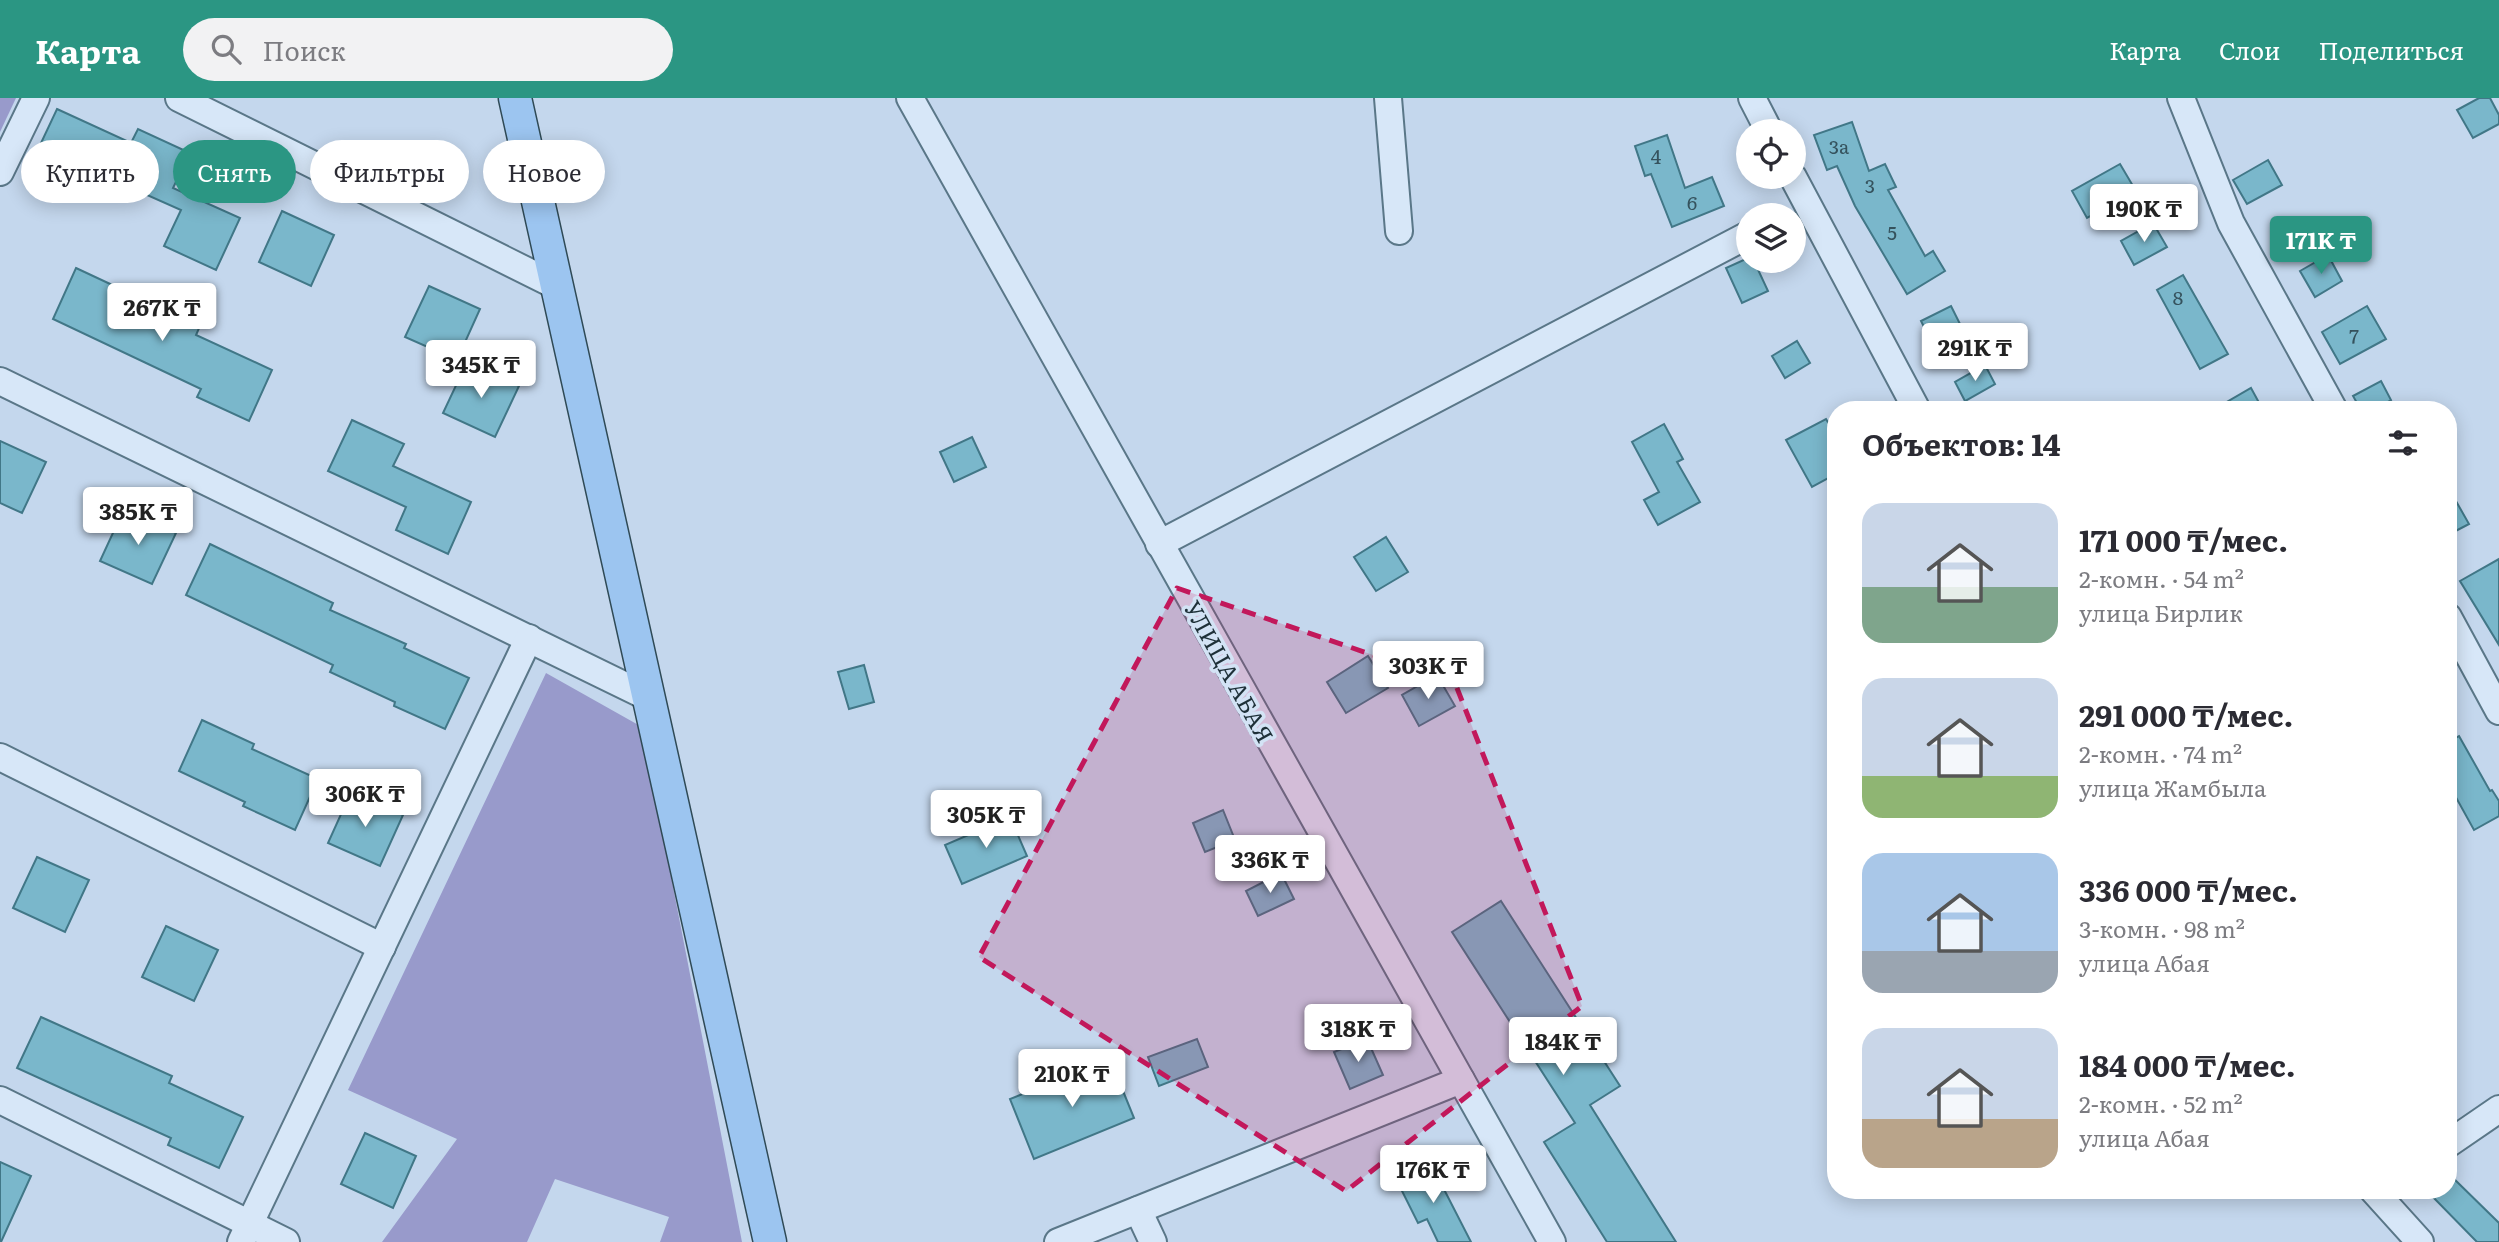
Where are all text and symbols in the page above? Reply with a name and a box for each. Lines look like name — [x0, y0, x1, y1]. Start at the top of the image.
search box — [183, 18, 673, 81]
text: Карта — [35, 25, 141, 74]
icon: search — [207, 30, 245, 68]
text: Поиск — [263, 30, 346, 69]
text: Карта — [2109, 32, 2181, 67]
text: Слои — [2219, 32, 2280, 67]
text: Поделиться — [2318, 32, 2464, 67]
map controls — [1736, 119, 1806, 273]
button: locate — [1736, 119, 1806, 189]
house number: 3а — [1829, 132, 1850, 160]
chip: Купить — [21, 140, 159, 203]
chip: Снять — [173, 140, 296, 203]
chip: Фильтры — [310, 140, 469, 203]
chip: Новое — [483, 140, 605, 203]
house number: 4 — [1651, 142, 1662, 170]
house number: 3 — [1865, 171, 1875, 199]
pin: 190K ₸ — [2087, 184, 2201, 244]
house number: 6 — [1687, 188, 1697, 216]
text: 190K ₸ — [2106, 190, 2182, 224]
button: layers — [1736, 203, 1806, 273]
pin: 171K ₸ — [2264, 216, 2378, 276]
house number: 5 — [1887, 218, 1897, 246]
text: 171K ₸ — [2286, 222, 2356, 256]
house number: 8 — [2173, 283, 2183, 311]
pin: 267K ₸ — [105, 284, 219, 343]
text: 267K ₸ — [123, 289, 201, 323]
house number: 7 — [2349, 321, 2359, 349]
pin: 291K ₸ — [1918, 324, 2032, 383]
text: 291K ₸ — [1938, 329, 2012, 363]
pin: 345K ₸ — [424, 341, 538, 400]
text: 345K ₸ — [442, 346, 520, 380]
text: Объектов: 14 — [1862, 421, 2061, 465]
icon: filters — [2384, 424, 2422, 462]
pin: 385K ₸ — [81, 488, 195, 547]
text: 385K ₸ — [99, 493, 177, 527]
text: 171 000 ₸/мес. — [2079, 517, 2288, 561]
icon: home — [1918, 531, 2002, 615]
text: 2-комн. · 54 m² — [2079, 561, 2244, 595]
street label: УЛИЦА АБАЯ — [1177, 594, 1283, 748]
text: улица Бирлик — [2079, 595, 2243, 629]
pin: 303K ₸ — [1371, 642, 1485, 701]
text: 303K ₸ — [1389, 647, 1467, 681]
text: 291 000 ₸/мес. — [2079, 692, 2293, 736]
icon: home — [1918, 706, 2002, 790]
text: 2-комн. · 74 m² — [2079, 736, 2242, 770]
pin: 306K ₸ — [308, 770, 422, 829]
text: улица Жамбыла — [2079, 770, 2266, 804]
text: 306K ₸ — [325, 775, 405, 809]
pin: 305K ₸ — [929, 790, 1043, 850]
text: 305K ₸ — [947, 796, 1025, 830]
pin: 336K ₸ — [1213, 836, 1327, 895]
text: 336K ₸ — [1231, 841, 1309, 875]
text: 336 000 ₸/мес. — [2079, 867, 2298, 911]
icon: home — [1918, 881, 2002, 965]
text: 3-комн. · 98 m² — [2079, 911, 2245, 945]
text: улица Абая — [2079, 945, 2210, 979]
pin: 318K ₸ — [1301, 1004, 1415, 1064]
text: 318K ₸ — [1320, 1010, 1396, 1044]
pin: 184K ₸ — [1506, 1018, 1620, 1077]
text: 184K ₸ — [1525, 1023, 1601, 1057]
text: 184 000 ₸/мес. — [2079, 1042, 2296, 1086]
pin: 210K ₸ — [1015, 1049, 1129, 1109]
text: 210K ₸ — [1034, 1055, 1110, 1089]
icon: home — [1918, 1056, 2002, 1140]
text: 2-комн. · 52 m² — [2079, 1086, 2243, 1120]
text: улица Абая — [2079, 1120, 2210, 1154]
pin: 176K ₸ — [1376, 1146, 1490, 1205]
text: 176K ₸ — [1396, 1151, 1470, 1185]

